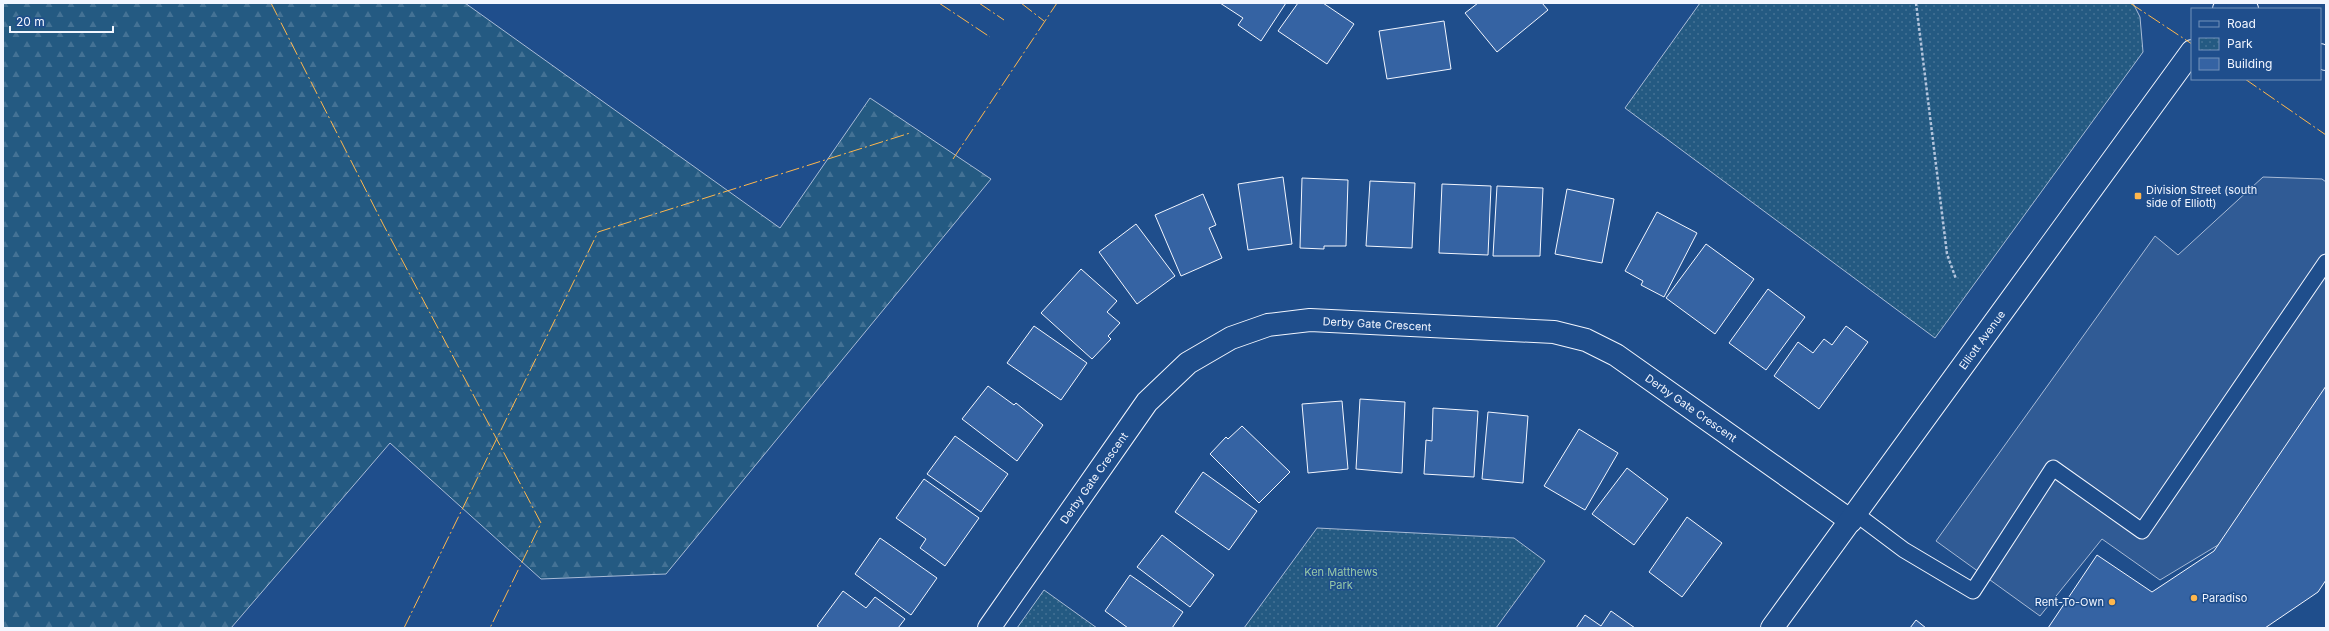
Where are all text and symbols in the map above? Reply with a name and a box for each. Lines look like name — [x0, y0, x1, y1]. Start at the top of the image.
scale bar — [10, 8, 113, 34]
legend — [2191, 8, 2321, 80]
text: 20 m — [16, 14, 45, 29]
text: Road — [2227, 16, 2256, 31]
text: Park — [2227, 36, 2253, 51]
text: Building — [2227, 56, 2272, 71]
place label: Division Street (south side of Elliott) — [2146, 183, 2257, 210]
marker: Division Street (south side of Elliott) — [2133, 191, 2143, 201]
street label: Elliott Avenue — [1956, 308, 2008, 372]
street label: Derby Gate Crescent — [1322, 314, 1432, 334]
street label: Derby Gate Crescent — [1642, 371, 1740, 445]
street label: Derby Gate Crescent — [1057, 429, 1131, 527]
park label: Ken Matthews Park — [1304, 565, 1378, 592]
place label: Paradiso — [2202, 591, 2248, 605]
marker: Paradiso — [2189, 593, 2199, 603]
place label: Rent-To-Own — [2035, 595, 2104, 609]
marker: Rent-To-Own — [2107, 597, 2117, 607]

